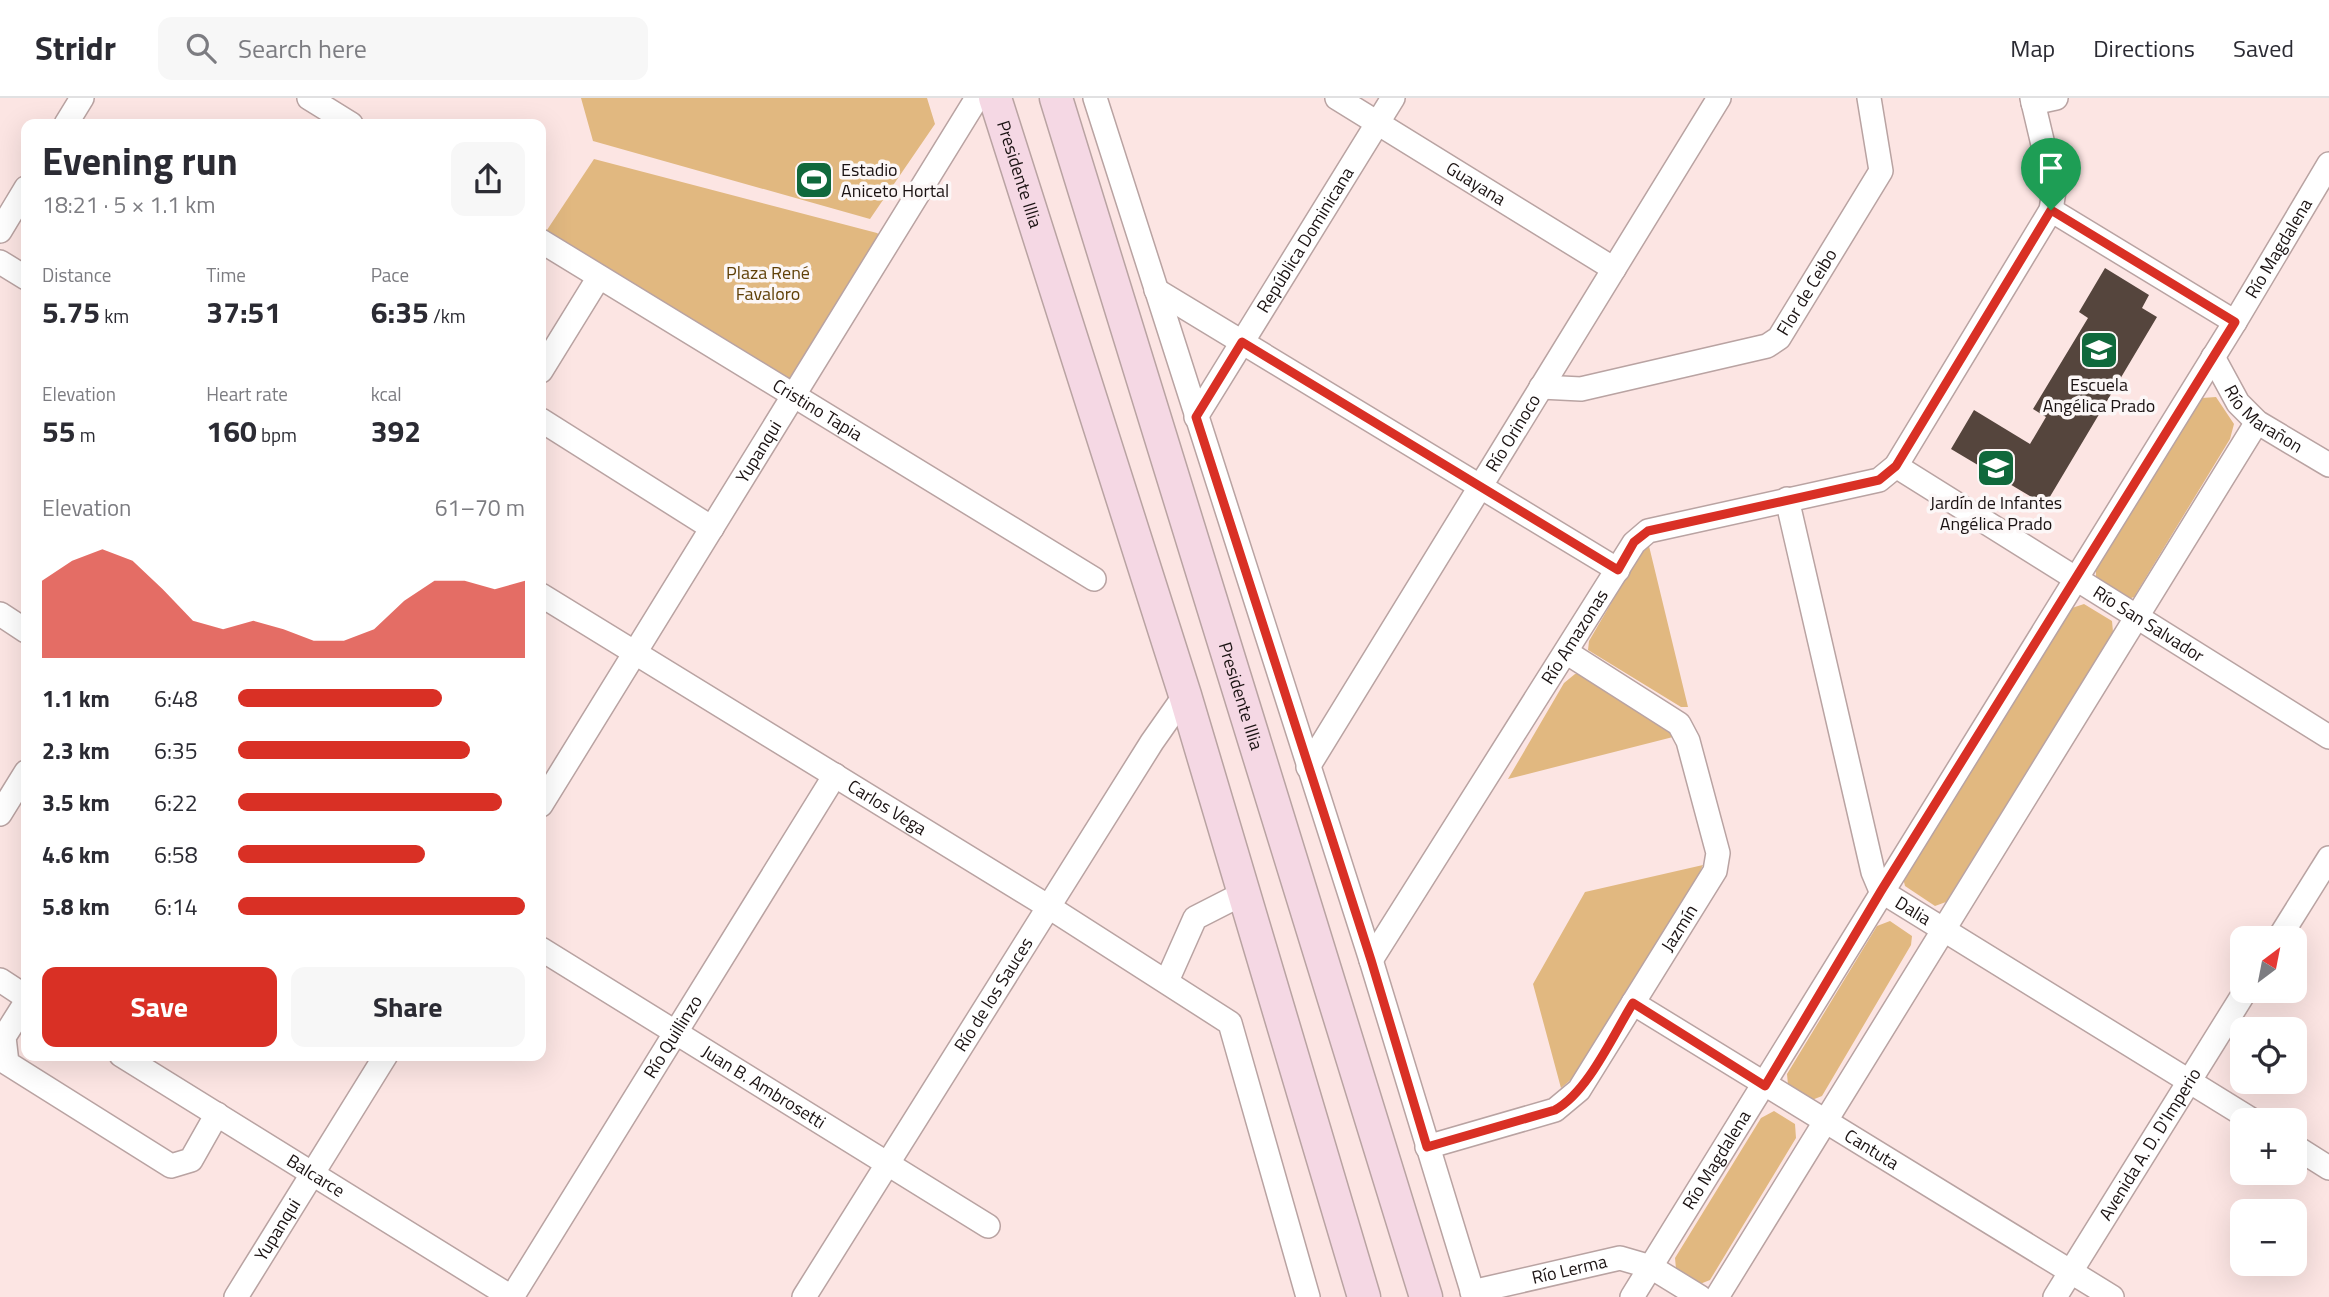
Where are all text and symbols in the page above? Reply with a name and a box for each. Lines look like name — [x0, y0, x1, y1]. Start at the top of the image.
search box — [158, 17, 648, 80]
text: Stridr — [35, 23, 116, 73]
icon: search — [182, 29, 220, 67]
text: Search here — [238, 29, 367, 68]
text: Map — [2010, 30, 2055, 66]
text: Directions — [2093, 30, 2195, 66]
text: Saved — [2233, 30, 2294, 66]
street label: Presidente Illia — [990, 117, 1050, 231]
text: Evening run — [42, 132, 238, 190]
pin — [2021, 138, 2081, 210]
button: share — [451, 142, 525, 216]
icon: arrive — [2032, 149, 2070, 187]
street label: Guayana — [1441, 154, 1511, 212]
place label: Estadio Aniceto Hortal — [841, 156, 949, 204]
sports icon: Estadio Aniceto Hortal — [793, 159, 835, 201]
street label: República Dominicana — [1250, 162, 1360, 318]
text: 18:21 · 5 × 1.1 km — [42, 187, 216, 222]
street label: Río Magdalena — [2238, 193, 2319, 303]
street label: Flor de Ceibo — [1770, 243, 1843, 341]
park label: Plaza René Favaloro — [726, 259, 810, 307]
text: Distance — [42, 260, 111, 289]
text: Time — [206, 260, 246, 289]
text: Pace — [371, 260, 409, 289]
text: 5.75 — [42, 289, 100, 335]
text: 37:51 — [206, 289, 281, 335]
text: 6:35 — [371, 289, 429, 335]
text: km — [100, 301, 129, 330]
text: /km — [429, 301, 466, 330]
school or university icon: Escuela Angélica Prado — [2078, 329, 2120, 371]
place label: Escuela Angélica Prado — [2043, 371, 2155, 419]
street label: Cristino Tapia — [768, 372, 868, 447]
text: Elevation — [42, 379, 116, 408]
text: Heart rate — [206, 379, 288, 408]
text: kcal — [371, 379, 402, 408]
street label: Río Marañon — [2218, 380, 2308, 459]
street label: Río Orinoco — [1478, 389, 1547, 477]
text: 55 — [42, 408, 76, 454]
text: 160 — [206, 408, 257, 454]
text: 392 — [371, 408, 421, 454]
street label: Yupanqui — [729, 415, 788, 488]
text: m — [76, 420, 96, 449]
text: bpm — [257, 420, 297, 449]
school or university icon: Jardín de Infantes Angélica Prado — [1975, 447, 2017, 489]
place label: Jardín de Infantes Angélica Prado — [1930, 489, 2062, 537]
text: Elevation — [42, 490, 131, 525]
text: 61–70 m — [435, 490, 525, 525]
street label: Río San Salvador — [2088, 579, 2210, 669]
street label: Río Amazonas — [1534, 584, 1615, 690]
street label: Presidente Illia — [1212, 639, 1270, 753]
text: 1.1 km — [42, 681, 110, 716]
text: 6:48 — [154, 681, 198, 716]
text: 2.3 km — [42, 733, 110, 768]
text: 6:35 — [154, 733, 198, 768]
street label: Carlos Vega — [842, 772, 932, 842]
text: 3.5 km — [42, 785, 110, 820]
text: 6:22 — [154, 785, 198, 820]
text: 4.6 km — [42, 837, 110, 872]
text: 6:58 — [154, 837, 198, 872]
text: 5.8 km — [42, 889, 110, 924]
text: 6:14 — [154, 889, 198, 924]
street label: Dalia — [1890, 889, 1936, 932]
street label: Jazmín — [1654, 899, 1704, 957]
north arrow — [2230, 926, 2306, 1003]
map controls — [2230, 926, 2307, 1276]
street label: Río de los Sauces — [947, 932, 1039, 1057]
button: Save — [42, 967, 277, 1047]
button: Share — [291, 967, 525, 1047]
street label: Río Quillinzo — [636, 990, 709, 1083]
button: locate — [2230, 1017, 2307, 1094]
street label: Juan B. Ambrosetti — [697, 1038, 831, 1135]
street label: Avenida A. D. D'Imperio — [2092, 1062, 2207, 1225]
street label: Río Magdalena — [1675, 1105, 1757, 1215]
button: + — [2230, 1108, 2307, 1185]
street label: Cantuta — [1839, 1122, 1904, 1176]
street label: Balcarce — [281, 1147, 350, 1204]
street label: Yupanqui — [247, 1193, 307, 1266]
button: − — [2230, 1199, 2307, 1276]
street label: Río Lerma — [1529, 1247, 1610, 1291]

